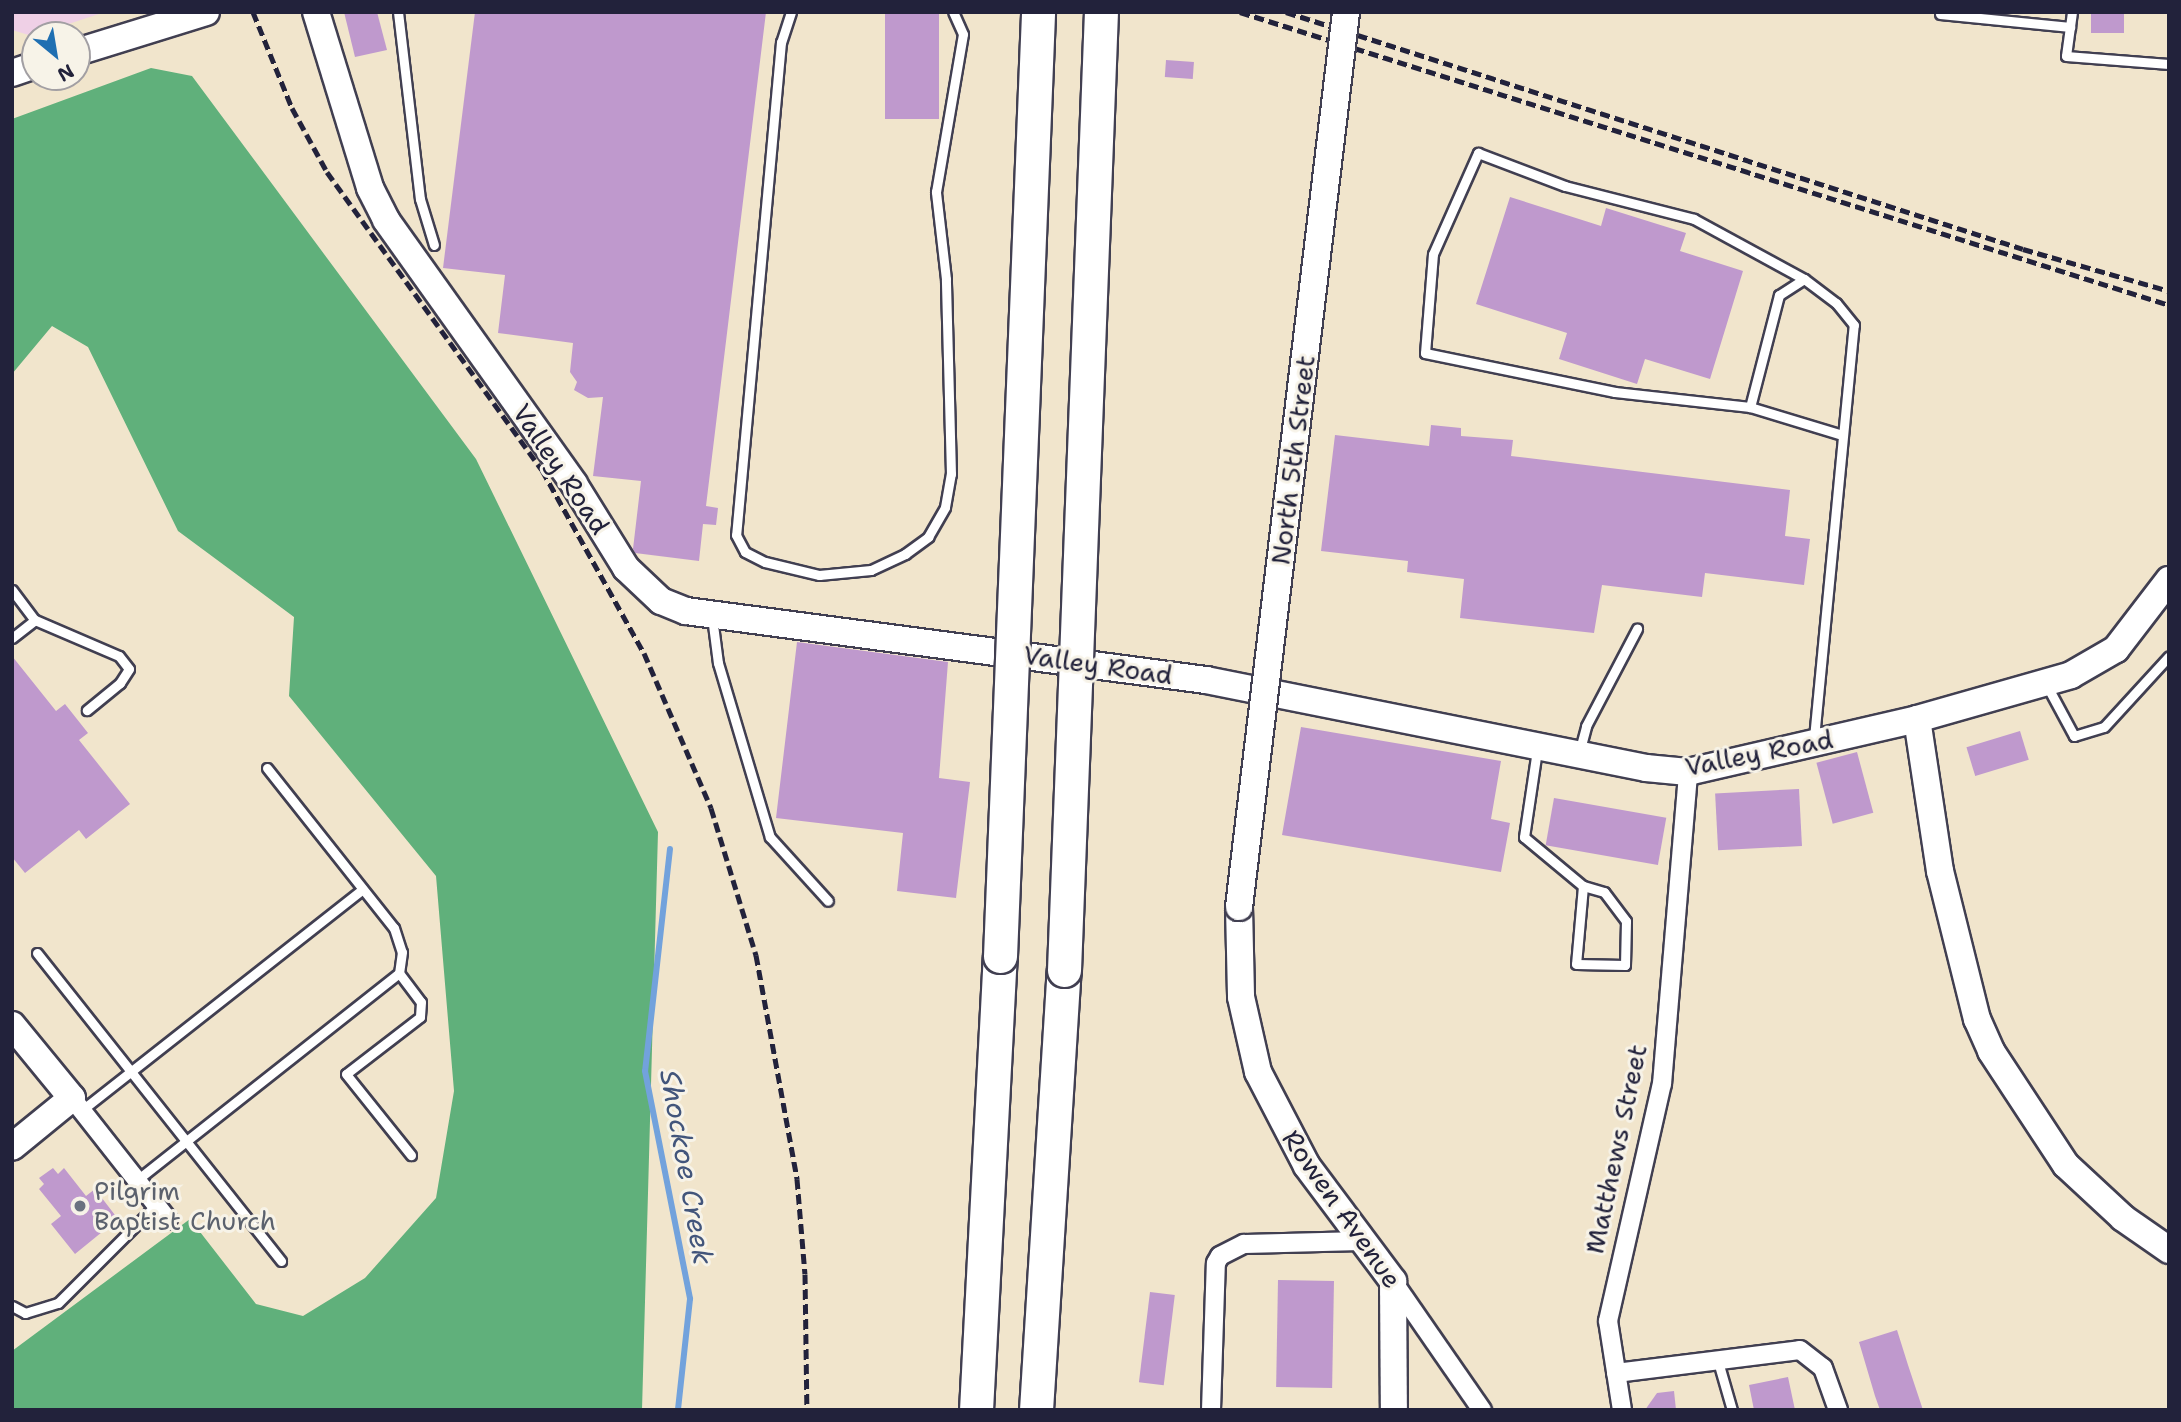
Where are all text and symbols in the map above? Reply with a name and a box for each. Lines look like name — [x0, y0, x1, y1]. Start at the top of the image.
north arrow — [21, 21, 91, 91]
text: N — [53, 58, 79, 87]
street label: North 5th Street — [1265, 353, 1321, 567]
street label: Valley Road — [506, 398, 616, 540]
street label: Valley Road — [1021, 639, 1175, 691]
street label: Valley Road — [1682, 723, 1836, 783]
street label: Matthews Street — [1579, 1042, 1653, 1256]
water label: Shockoe Creek — [653, 1067, 721, 1267]
street label: Rowen Avenue — [1276, 1124, 1408, 1294]
place label: Pilgrim Baptist Church — [94, 1175, 276, 1236]
marker: Pilgrim Baptist Church — [72, 1198, 88, 1214]

